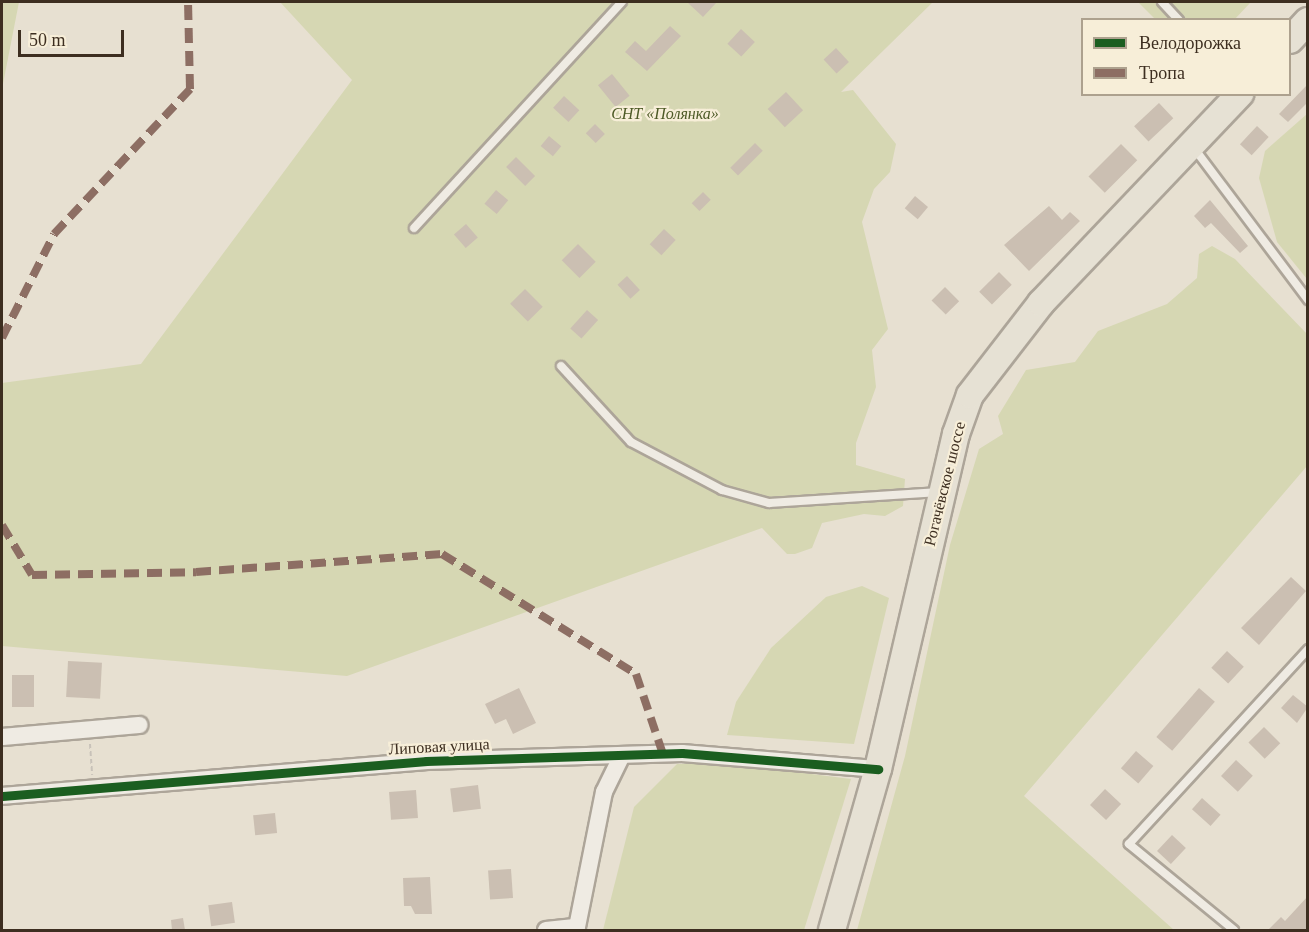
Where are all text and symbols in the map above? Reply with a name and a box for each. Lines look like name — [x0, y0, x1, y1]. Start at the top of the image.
scale bar — [21, 18, 128, 56]
legend — [1081, 18, 1291, 96]
text: 50 m — [29, 30, 66, 50]
text: Велодорожка — [1139, 33, 1241, 53]
text: Тропа — [1139, 63, 1185, 83]
park label: СНТ «Полянка» — [611, 104, 719, 124]
street label: Рогачёвское шоссе — [920, 420, 970, 548]
street label: Липовая улица — [388, 735, 490, 759]

